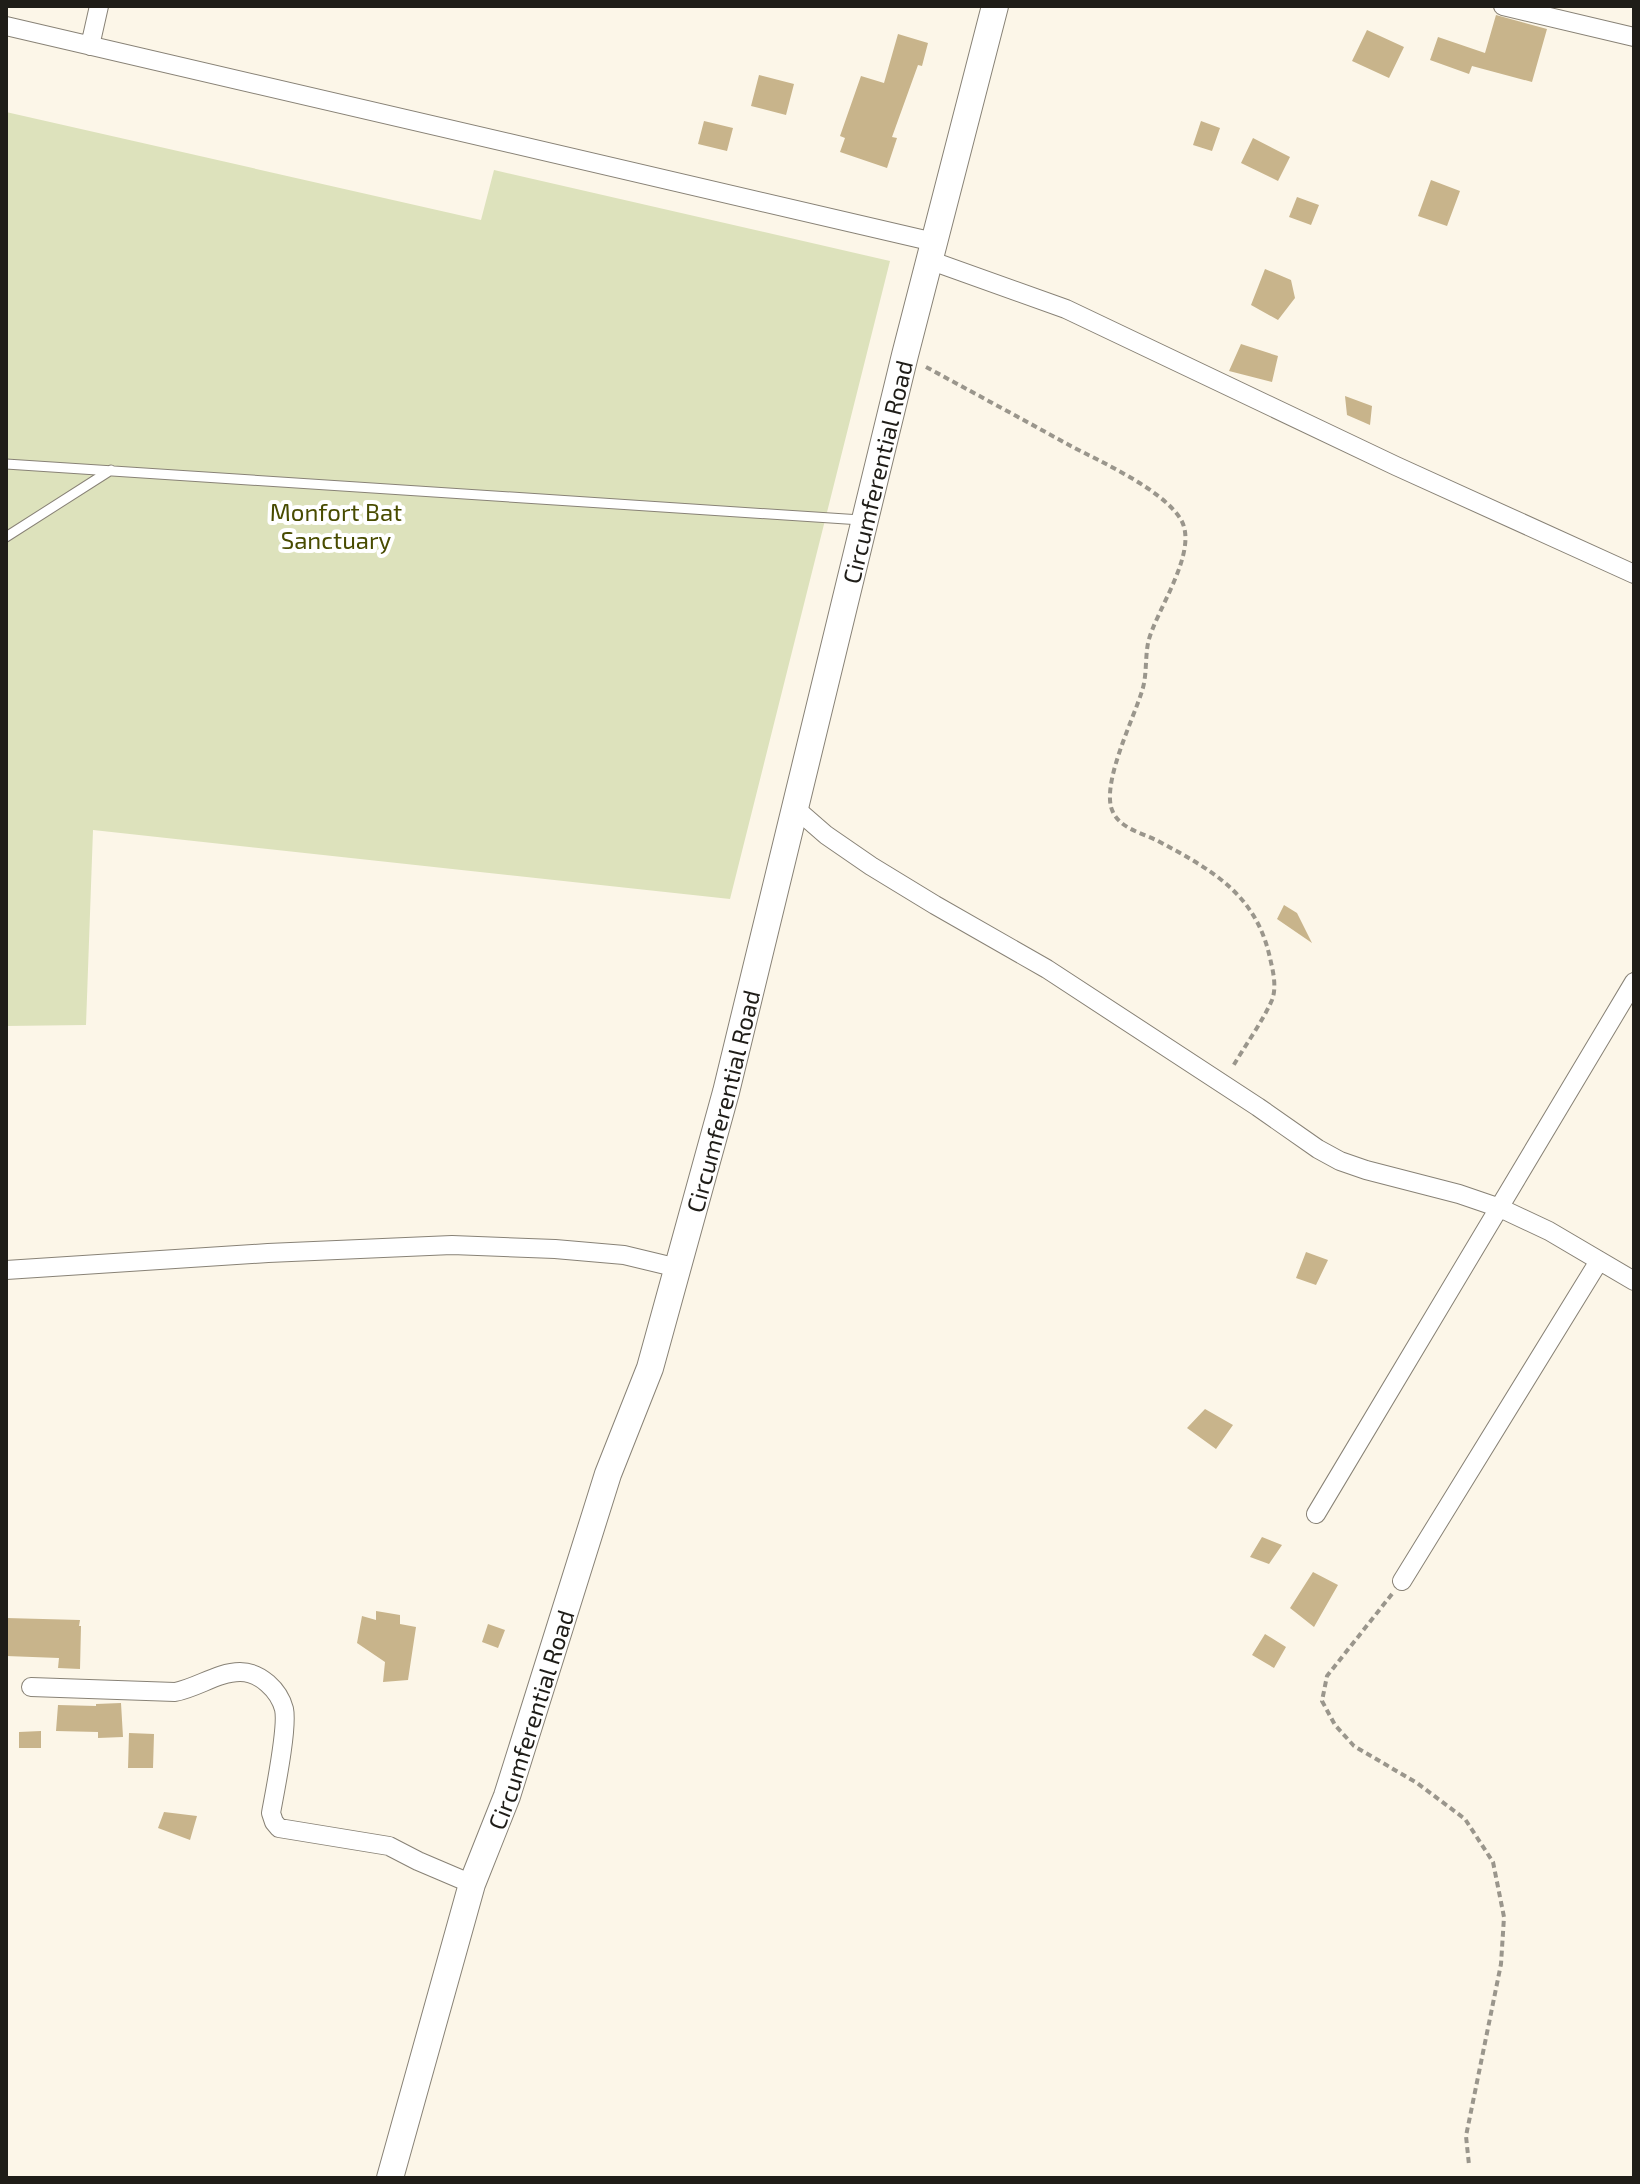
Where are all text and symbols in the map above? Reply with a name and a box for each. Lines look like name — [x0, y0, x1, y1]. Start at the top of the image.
street label: Circumferential Road — [836, 357, 918, 586]
park label: Monfort Bat Sanctuary — [270, 497, 402, 554]
street label: Circumferential Road — [679, 987, 765, 1216]
street label: Circumferential Road — [481, 1606, 579, 1833]

